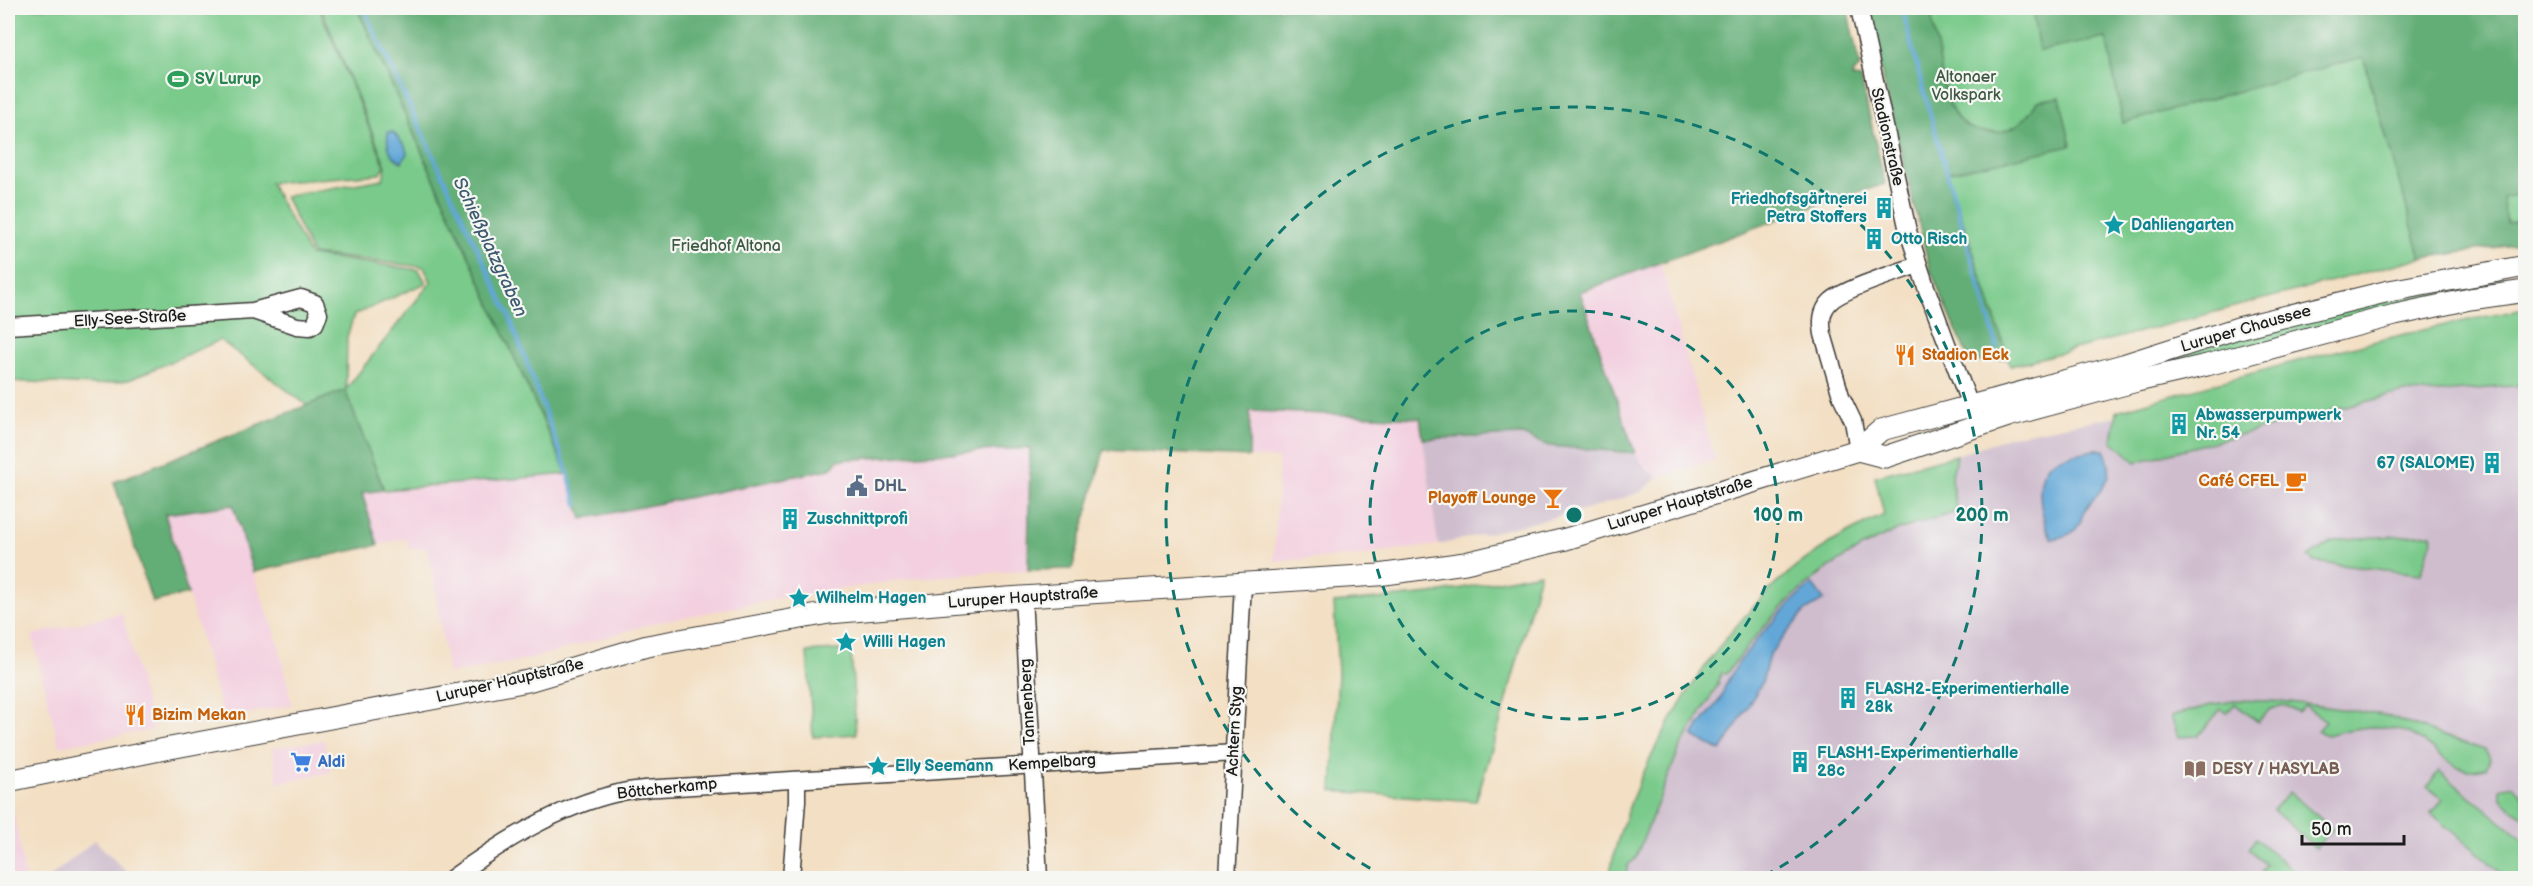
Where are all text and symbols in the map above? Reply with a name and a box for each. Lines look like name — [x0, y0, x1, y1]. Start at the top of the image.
sports icon: SV Lurup — [166, 67, 190, 91]
park label: Altonaer Volkspark — [1931, 68, 2001, 105]
place label: SV Lurup — [195, 70, 261, 89]
street label: Stadionstraße — [1867, 86, 1908, 188]
water label: Schießplatzgraben — [448, 174, 532, 320]
place label: Friedhofsgärtnerei Petra Stoffers — [1731, 190, 1867, 227]
building icon: Friedhofsgärtnerei Petra Stoffers — [1872, 196, 1896, 220]
place icon: Dahliengarten — [2102, 213, 2126, 237]
place label: Dahliengarten — [2131, 216, 2234, 235]
building icon: Otto Risch — [1862, 227, 1886, 251]
place label: Otto Risch — [1891, 230, 1967, 249]
park label: Friedhof Altona — [671, 237, 781, 256]
street label: Luruper Chaussee — [2179, 301, 2314, 357]
street label: Elly-See-Straße — [73, 307, 187, 331]
restaurant icon: Stadion Eck — [1893, 343, 1917, 367]
place label: Stadion Eck — [1922, 346, 2009, 365]
place label: Abwasserpumpwerk Nr. 54 — [2195, 406, 2342, 443]
building icon: Abwasserpumpwerk Nr. 54 — [2167, 412, 2191, 436]
building icon: 67 (SALOME) — [2480, 451, 2504, 475]
place label: 67 (SALOME) — [2377, 454, 2475, 473]
cafe icon: Café CFEL — [2284, 469, 2308, 493]
place label: Café CFEL — [2199, 472, 2280, 491]
street label: Luruper Hauptstraße — [1605, 473, 1755, 535]
public building icon: DHL — [845, 474, 869, 498]
place label: DHL — [874, 477, 907, 496]
bar icon: Playoff Lounge — [1541, 486, 1565, 510]
place label: Playoff Lounge — [1428, 489, 1536, 508]
centre of rings — [1564, 505, 1584, 525]
text: 100 m — [1753, 505, 1803, 526]
text: 200 m — [1955, 505, 2009, 526]
building icon: Zuschnittprofi — [778, 507, 802, 531]
place label: Zuschnittprofi — [807, 510, 908, 529]
street label: Luruper Hauptstraße — [947, 583, 1099, 613]
place icon: Wilhelm Hagen — [787, 586, 811, 610]
place label: Wilhelm Hagen — [816, 589, 926, 608]
place icon: Willi Hagen — [834, 630, 858, 654]
place label: Willi Hagen — [863, 633, 946, 652]
street label: Luruper Hauptstraße — [434, 655, 586, 707]
street label: Tannenberg — [1016, 658, 1040, 746]
place label: FLASH2-Experimentierhalle 28k — [1865, 680, 2069, 717]
street label: Achtern Styg — [1223, 685, 1247, 777]
building icon: FLASH2-Experimentierhalle 28k — [1836, 686, 1860, 710]
restaurant icon: Bizim Mekan — [123, 703, 147, 727]
place label: Bizim Mekan — [152, 706, 246, 725]
place label: FLASH1-Experimentierhalle 28c — [1817, 744, 2018, 781]
supermarket icon: Aldi — [289, 750, 313, 774]
street label: Kempelbarg — [1007, 750, 1097, 776]
building icon: FLASH1-Experimentierhalle 28c — [1788, 750, 1812, 774]
place label: Aldi — [317, 753, 345, 772]
place icon: Elly Seemann — [866, 754, 890, 778]
place label: Elly Seemann — [895, 757, 993, 776]
library icon: DESY / HASYLAB — [2183, 757, 2207, 781]
place label: DESY / HASYLAB — [2212, 760, 2340, 779]
street label: Böttcherkamp — [616, 774, 718, 804]
scale bar — [2302, 808, 2404, 846]
text: 50 m — [2311, 819, 2352, 840]

